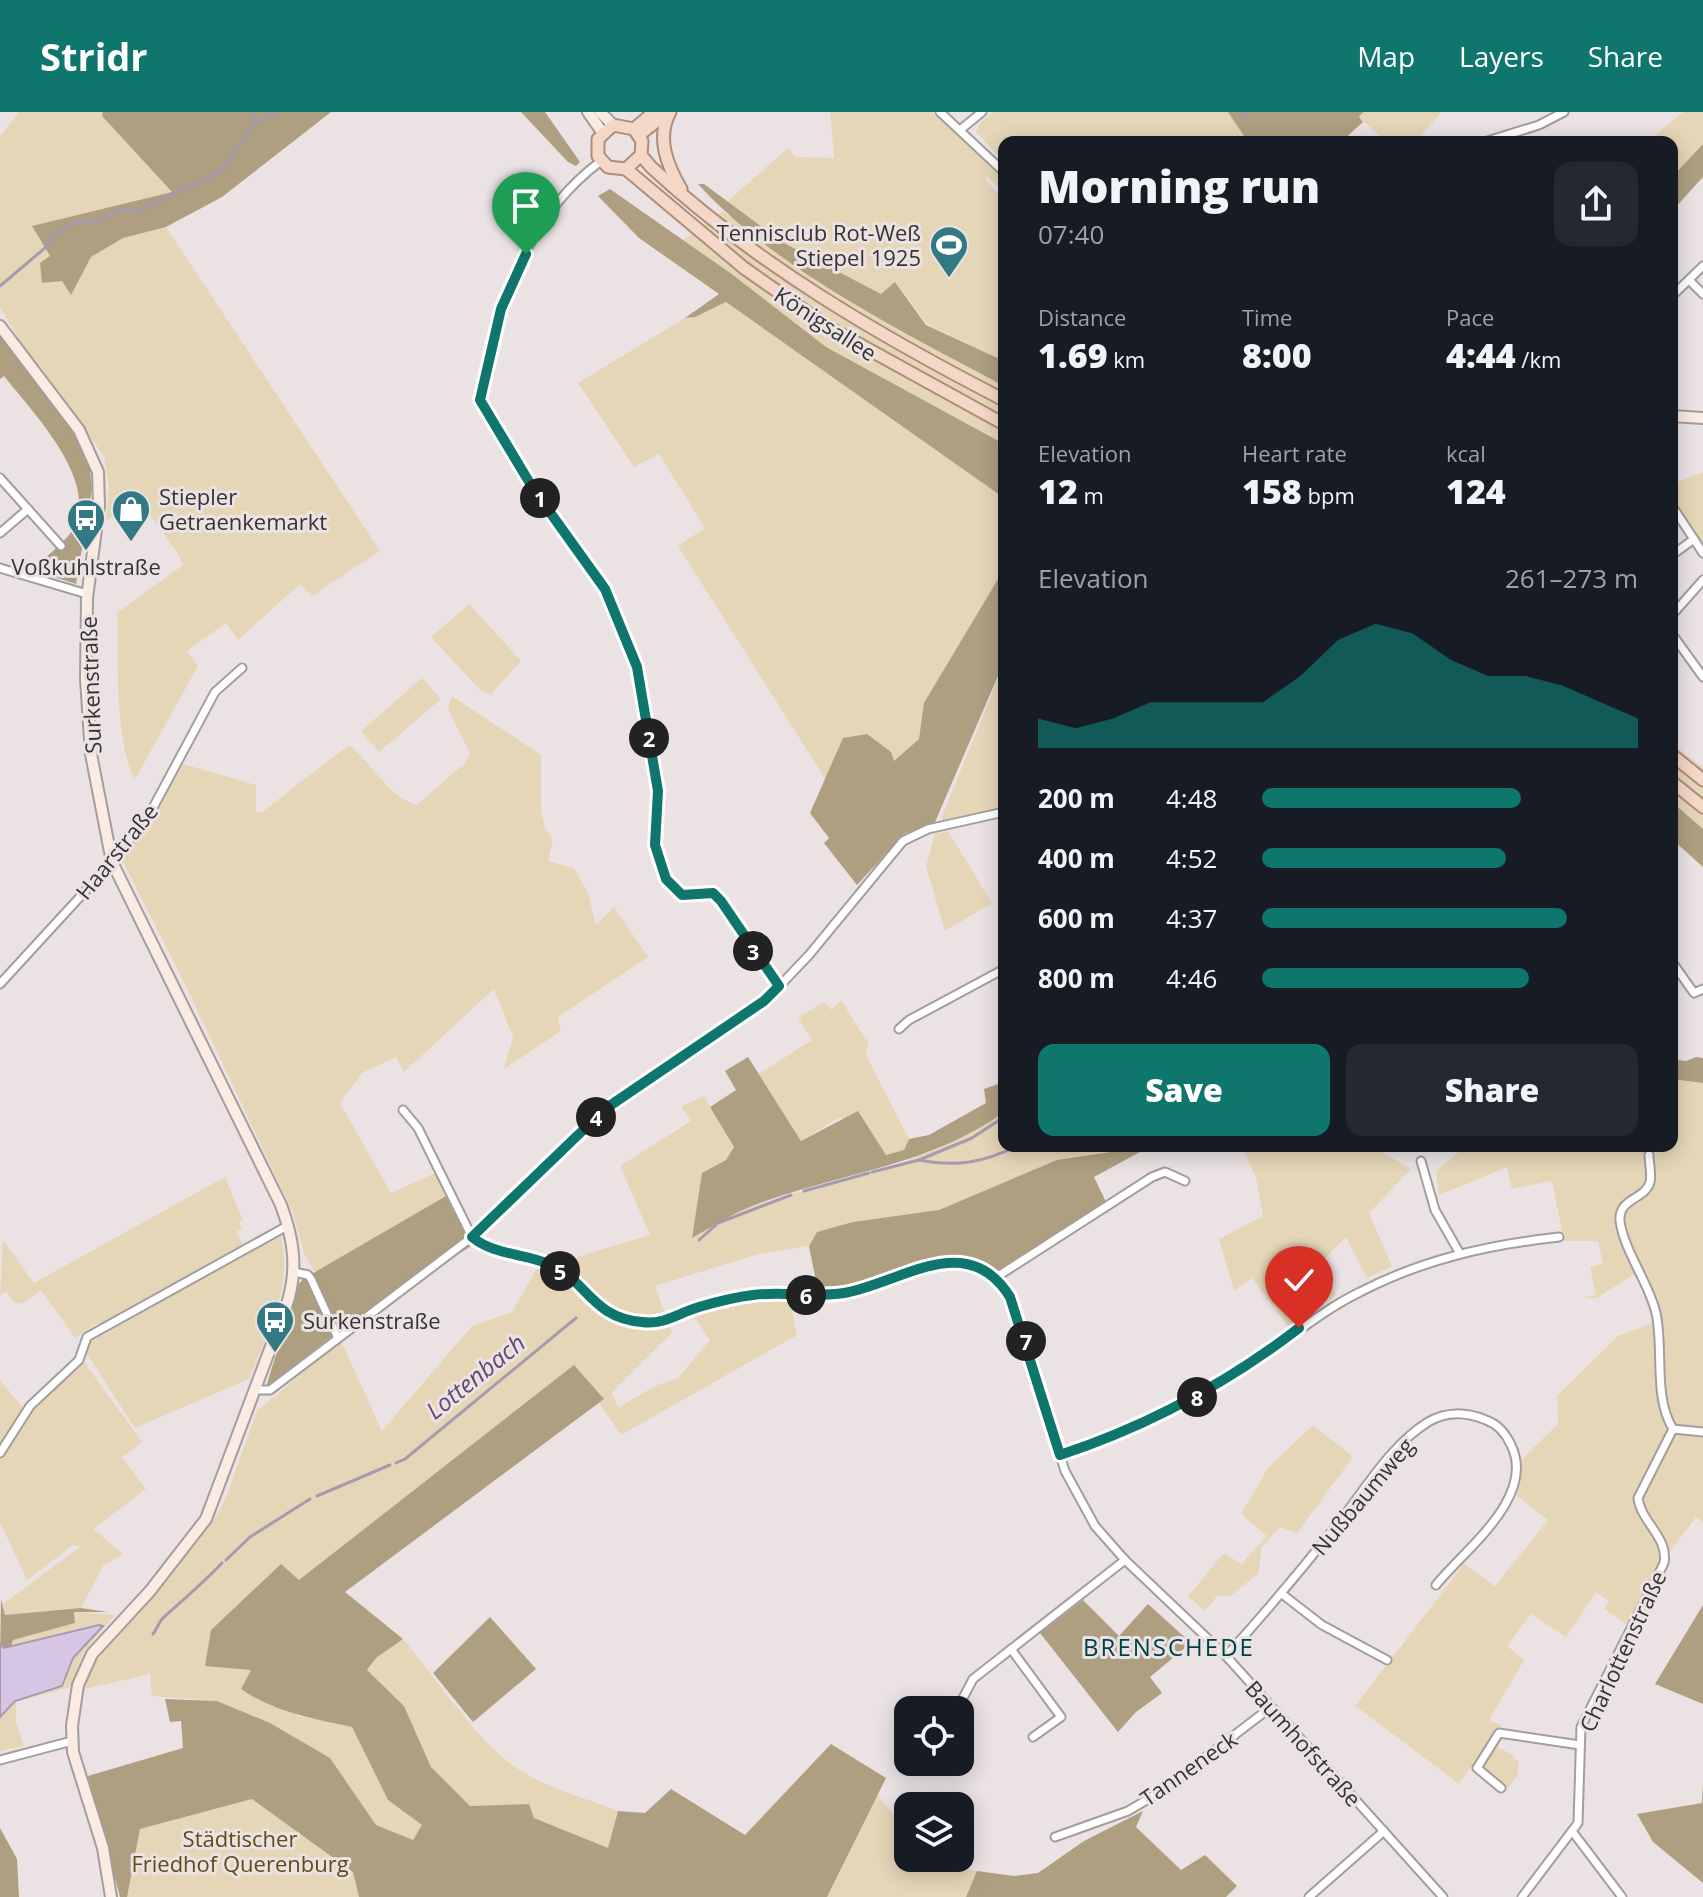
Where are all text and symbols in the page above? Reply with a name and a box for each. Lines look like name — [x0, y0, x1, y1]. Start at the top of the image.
text: Stridr — [40, 30, 148, 82]
text: Map — [1357, 37, 1415, 75]
text: Layers — [1459, 37, 1544, 75]
text: Share — [1588, 37, 1663, 75]
text: Morning run — [1038, 156, 1320, 216]
button: share — [1554, 162, 1638, 246]
pin — [492, 172, 560, 254]
icon: arrive — [504, 184, 548, 228]
text: 07:40 — [1038, 216, 1104, 252]
place label: Tennisclub Rot-Weß Stiepel 1925 — [717, 217, 921, 272]
sports icon: Tennisclub Rot-Weß Stiepel 1925 — [928, 224, 970, 279]
street label: Königsallee — [769, 279, 883, 367]
text: Distance — [1038, 302, 1126, 332]
text: Time — [1242, 302, 1292, 332]
text: Pace — [1446, 302, 1494, 332]
text: 1.69 — [1038, 332, 1108, 378]
text: 8:00 — [1242, 332, 1312, 378]
text: 4:44 — [1446, 332, 1516, 378]
text: km — [1108, 344, 1145, 374]
text: /km — [1516, 344, 1561, 374]
text: Elevation — [1038, 438, 1131, 468]
text: Heart rate — [1242, 438, 1347, 468]
text: kcal — [1446, 438, 1486, 468]
text: 12 — [1038, 468, 1078, 514]
text: 158 — [1242, 468, 1302, 514]
text: 124 — [1446, 468, 1506, 514]
pin: 1 — [520, 478, 560, 518]
text: m — [1078, 480, 1104, 510]
text: bpm — [1302, 480, 1355, 510]
place label: Stiepler Getraenkemarkt — [159, 481, 327, 536]
text: 1 — [534, 483, 546, 513]
shop icon: Stiepler Getraenkemarkt — [110, 488, 152, 543]
bus stop icon: Voßkuhlstraße — [65, 497, 107, 552]
place label: Voßkuhlstraße — [11, 551, 161, 581]
text: Elevation — [1038, 560, 1148, 596]
text: 261–273 m — [1505, 560, 1638, 596]
street label: Surkenstraße — [73, 616, 107, 754]
pin: 2 — [629, 718, 669, 758]
text: 2 — [643, 723, 655, 753]
text: 200 m — [1038, 780, 1115, 816]
text: 4:48 — [1166, 780, 1217, 816]
street label: Haarstraße — [68, 797, 164, 905]
text: 400 m — [1038, 840, 1115, 876]
text: 4:52 — [1166, 840, 1217, 876]
text: 600 m — [1038, 900, 1115, 936]
text: 4:37 — [1166, 900, 1217, 936]
pin: 3 — [733, 931, 773, 971]
text: 3 — [747, 936, 759, 966]
text: 800 m — [1038, 960, 1115, 996]
text: 4:46 — [1166, 960, 1217, 996]
button: Save — [1038, 1044, 1330, 1136]
button: Share — [1346, 1044, 1638, 1136]
pin: 4 — [576, 1097, 616, 1137]
text: 4 — [590, 1102, 602, 1132]
pin — [1265, 1246, 1333, 1328]
pin: 5 — [540, 1251, 580, 1291]
text: 5 — [554, 1256, 566, 1286]
icon: check — [1277, 1258, 1321, 1302]
pin: 6 — [786, 1275, 826, 1315]
text: 6 — [800, 1280, 812, 1310]
bus stop icon: Surkenstraße — [254, 1299, 296, 1354]
place label: Surkenstraße — [303, 1305, 441, 1335]
pin: 7 — [1006, 1321, 1046, 1361]
water label: Lottenbach — [418, 1326, 532, 1426]
text: 7 — [1020, 1326, 1032, 1356]
pin: 8 — [1177, 1377, 1217, 1417]
text: 8 — [1191, 1382, 1203, 1412]
street label: Nußbaumweg — [1304, 1431, 1420, 1561]
street label: Charlottenstraße — [1572, 1566, 1672, 1736]
district label: BRENSCHEDE — [1083, 1630, 1255, 1663]
street label: Baumhofstraße — [1239, 1674, 1369, 1812]
map controls — [894, 1696, 974, 1872]
button: locate — [894, 1696, 974, 1776]
street label: Tanneneck — [1134, 1723, 1243, 1812]
button: layers — [894, 1792, 974, 1872]
park label: Städtischer Friedhof Querenburg — [131, 1823, 349, 1878]

